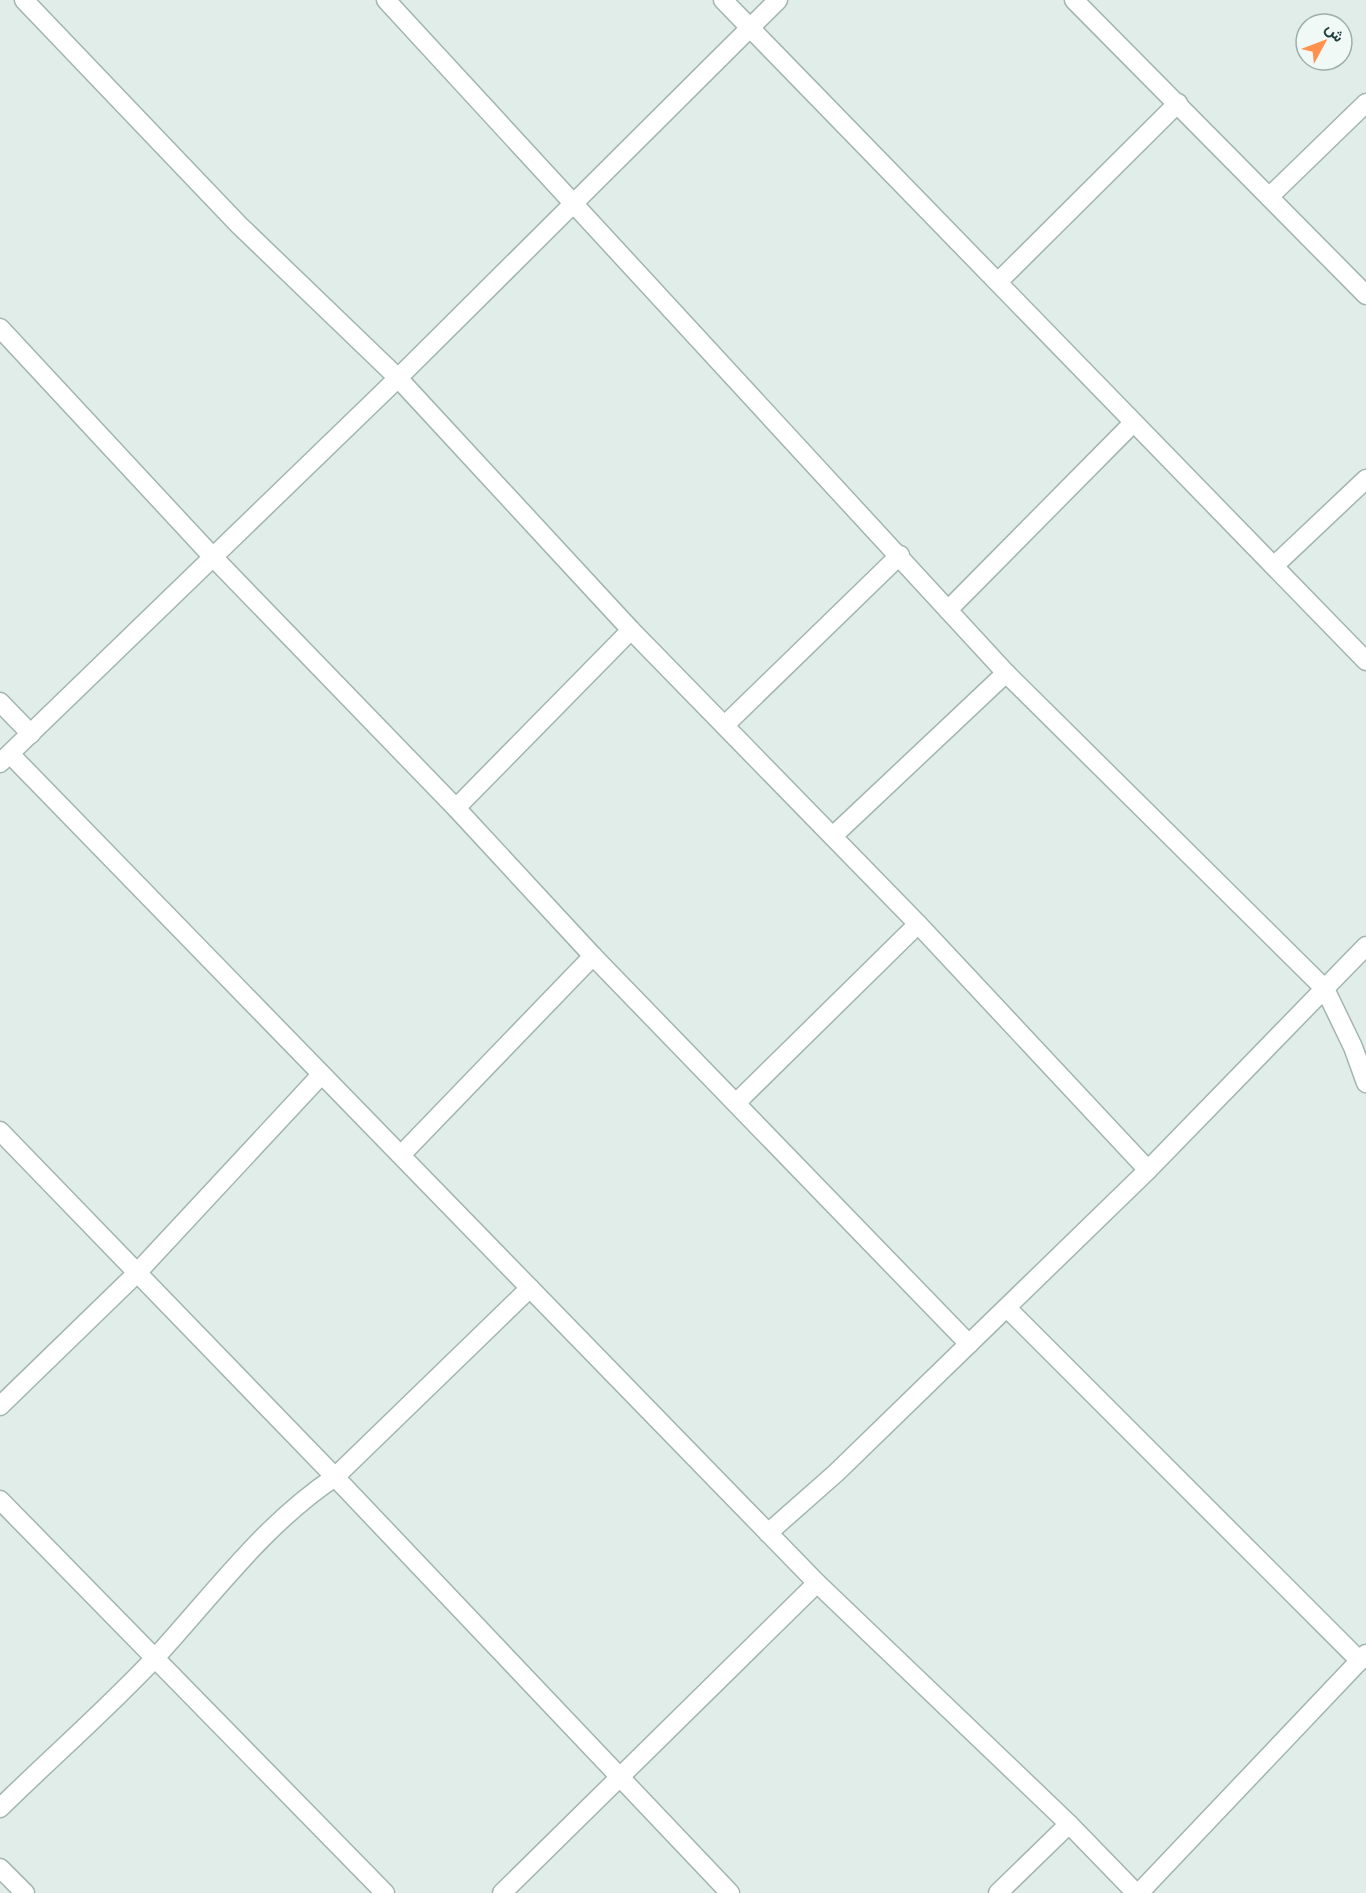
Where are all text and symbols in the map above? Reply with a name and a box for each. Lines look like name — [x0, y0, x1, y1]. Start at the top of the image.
north arrow — [1294, 12, 1354, 72]
text: ش — [1320, 20, 1348, 47]

